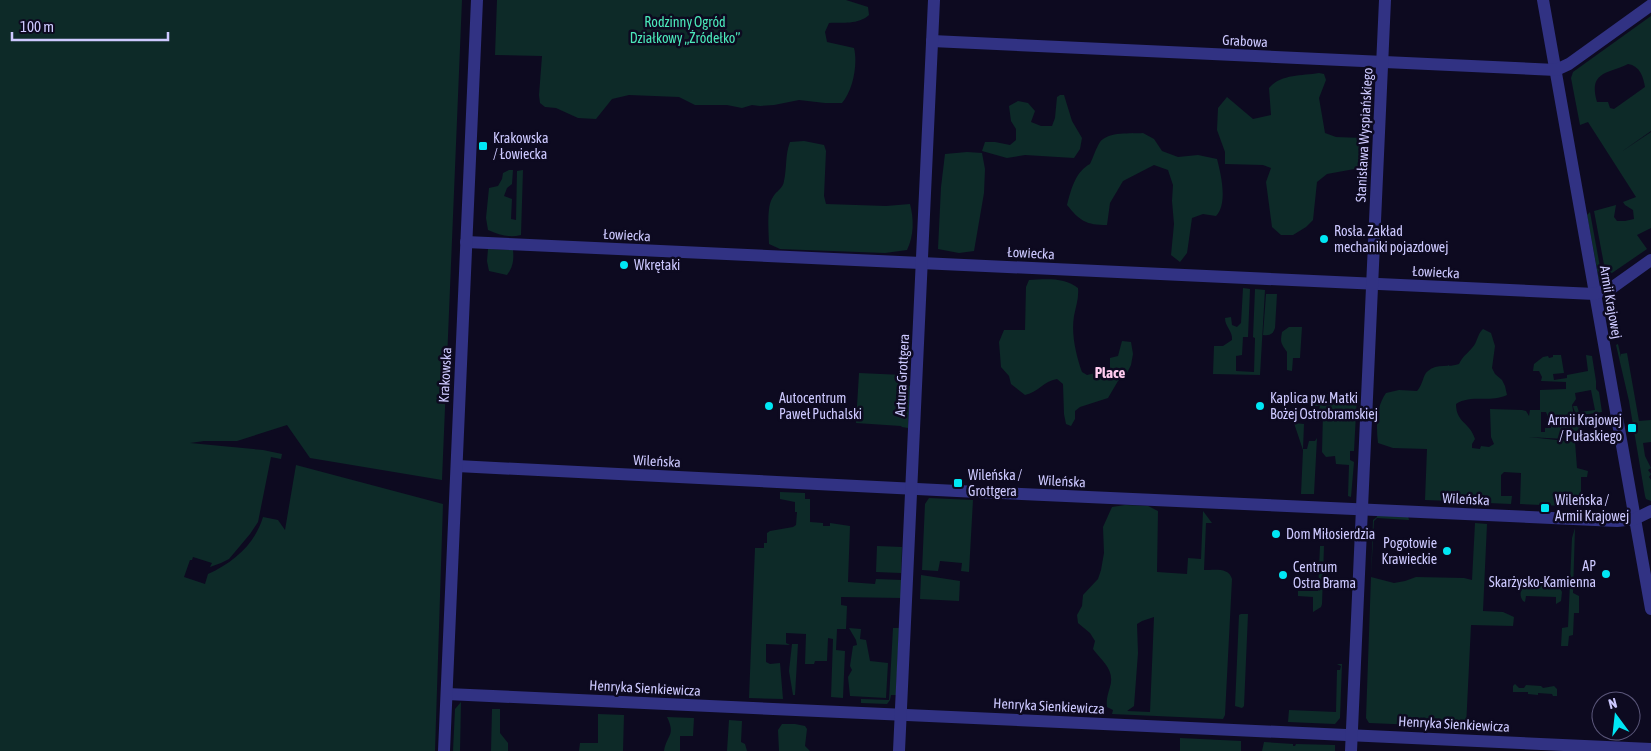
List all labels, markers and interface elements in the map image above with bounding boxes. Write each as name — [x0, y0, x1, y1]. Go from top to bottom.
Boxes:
scale bar — [12, 10, 169, 42]
park label: Rodzinny Ogród Działkowy „Źródełko” — [630, 14, 740, 46]
text: 100 m — [20, 18, 54, 35]
street label: Grabowa — [1222, 32, 1268, 50]
street label: Stanisława Wyspiańskiego — [1352, 67, 1376, 203]
place label: Krakowska / Łowiecka — [493, 130, 549, 162]
marker: Krakowska / Łowiecka — [477, 140, 489, 152]
place label: Rosła. Zakład mechaniki pojazdowej — [1334, 223, 1448, 255]
street label: Łowiecka — [603, 226, 651, 244]
marker: Rosła. Zakład mechaniki pojazdowej — [1318, 233, 1330, 245]
street label: Łowiecka — [1007, 244, 1055, 262]
place label: Wkrętaki — [634, 257, 680, 273]
marker: Wkrętaki — [618, 259, 630, 271]
street label: Łowiecka — [1412, 263, 1460, 281]
street label: Armii Krajowej — [1597, 264, 1625, 340]
street label: Artura Grottgera — [892, 333, 912, 417]
street label: Krakowska — [436, 347, 454, 403]
district label: Place — [1095, 364, 1126, 381]
place label: Autocentrum Paweł Puchalski — [779, 390, 862, 422]
place label: Kaplica pw. Matki Bożej Ostrobramskiej — [1270, 390, 1378, 422]
marker: Autocentrum Paweł Puchalski — [763, 400, 775, 412]
marker: Kaplica pw. Matki Bożej Ostrobramskiej — [1254, 400, 1266, 412]
place label: Armii Krajowej / Pułaskiego — [1548, 412, 1622, 444]
marker: Armii Krajowej / Pułaskiego — [1626, 422, 1638, 434]
street label: Wileńska — [633, 452, 681, 470]
place label: Wileńska / Grottgera — [968, 467, 1023, 499]
street label: Wileńska — [1038, 472, 1086, 490]
marker: Wileńska / Grottgera — [952, 477, 964, 489]
street label: Wileńska — [1442, 490, 1490, 508]
place label: Wileńska / Armii Krajowej — [1555, 492, 1629, 524]
marker: Wileńska / Armii Krajowej — [1539, 502, 1551, 514]
place label: Dom Miłosierdzia — [1286, 526, 1375, 542]
marker: Dom Miłosierdzia — [1270, 528, 1282, 540]
place label: Pogotowie Krawieckie — [1381, 535, 1437, 567]
marker: Pogotowie Krawieckie — [1441, 545, 1453, 557]
place label: AP Skarżysko-Kamienna — [1489, 558, 1596, 590]
place label: Centrum Ostra Brama — [1293, 559, 1356, 591]
marker: AP Skarżysko-Kamienna — [1600, 568, 1612, 580]
marker: Centrum Ostra Brama — [1277, 569, 1289, 581]
street label: Henryka Sienkiewicza — [589, 677, 701, 699]
north arrow — [1591, 691, 1641, 741]
street label: Henryka Sienkiewicza — [993, 695, 1105, 717]
text: N — [1607, 695, 1619, 712]
street label: Henryka Sienkiewicza — [1398, 713, 1510, 735]

